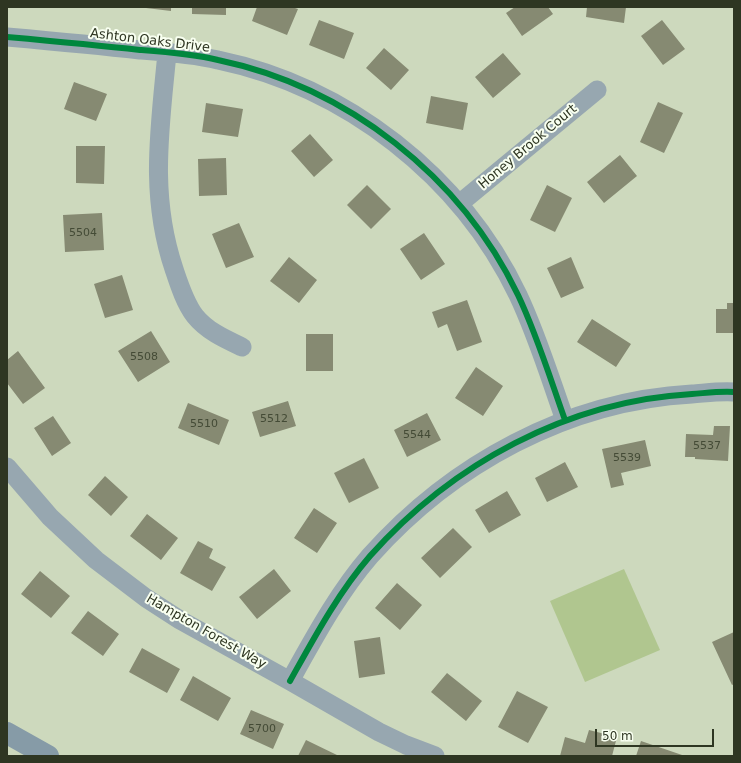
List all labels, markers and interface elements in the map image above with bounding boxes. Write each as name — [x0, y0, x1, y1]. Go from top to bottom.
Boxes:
street label: Ashton Oaks Drive — [89, 26, 211, 56]
street label: Honey Brook Court — [476, 101, 580, 193]
house number: 5504 — [69, 226, 97, 240]
house number: 5508 — [130, 350, 158, 364]
house number: 5512 — [260, 412, 288, 426]
house number: 5510 — [190, 417, 218, 431]
house number: 5544 — [403, 428, 431, 442]
house number: 5537 — [693, 439, 721, 453]
house number: 5539 — [613, 451, 641, 465]
street label: Hampton Forest Way — [143, 591, 269, 673]
scale bar — [597, 721, 716, 747]
house number: 5700 — [248, 722, 276, 736]
text: 50 m — [602, 729, 633, 743]

